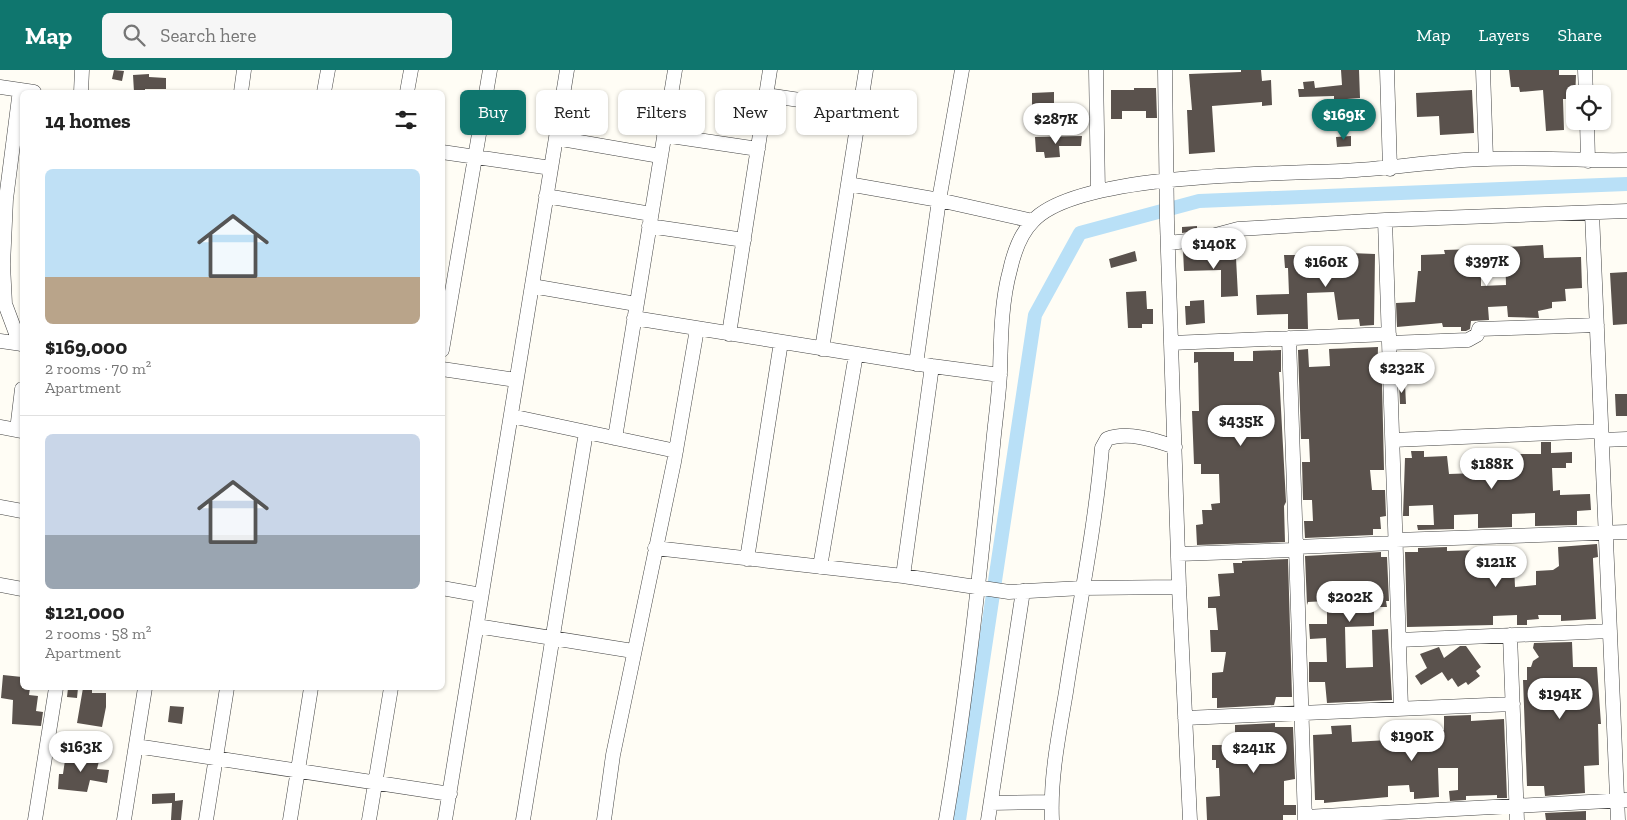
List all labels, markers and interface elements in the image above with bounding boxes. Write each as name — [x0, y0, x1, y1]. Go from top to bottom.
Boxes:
search box — [102, 13, 452, 58]
text: Map — [25, 21, 72, 50]
icon: search — [120, 21, 148, 49]
text: Search here — [160, 24, 257, 47]
text: Map — [1416, 24, 1451, 46]
text: Layers — [1479, 24, 1530, 46]
text: Share — [1558, 24, 1602, 46]
map controls — [1566, 85, 1611, 130]
button: locate — [1566, 85, 1611, 130]
chip: Buy — [460, 90, 526, 135]
chip: Rent — [536, 90, 608, 135]
chip: Filters — [618, 90, 705, 135]
chip: New — [715, 90, 786, 135]
chip: Apartment — [796, 90, 917, 135]
pin: $169K — [1309, 98, 1379, 141]
pin: $287K — [1021, 102, 1091, 145]
text: $169K — [1323, 105, 1365, 124]
icon: filters — [392, 106, 420, 134]
text: 14 homes — [45, 108, 131, 133]
text: $287K — [1034, 109, 1078, 128]
icon: home — [188, 201, 278, 291]
pin: $140K — [1179, 228, 1249, 270]
text: $140K — [1192, 234, 1236, 253]
pin: $397K — [1452, 244, 1522, 287]
pin: $160K — [1291, 246, 1361, 288]
text: $397K — [1465, 251, 1509, 270]
text: $160K — [1305, 252, 1347, 271]
text: $169,000 — [45, 334, 127, 359]
pin: $232K — [1367, 352, 1437, 394]
text: $232K — [1380, 358, 1424, 377]
text: 2 rooms · 70 m² — [45, 359, 151, 378]
text: Apartment — [45, 378, 121, 397]
pin: $435K — [1206, 404, 1276, 447]
text: $435K — [1219, 411, 1263, 430]
pin: $188K — [1457, 448, 1527, 490]
text: $188K — [1471, 454, 1513, 473]
icon: home — [188, 467, 278, 557]
pin: $121K — [1461, 546, 1531, 588]
text: $121K — [1476, 552, 1516, 571]
pin: $202K — [1315, 580, 1385, 623]
text: $202K — [1327, 587, 1373, 606]
text: $121,000 — [45, 599, 125, 624]
text: 2 rooms · 58 m² — [45, 624, 151, 643]
text: Apartment — [45, 643, 121, 662]
pin: $194K — [1525, 678, 1595, 720]
text: $194K — [1539, 684, 1581, 703]
pin: $190K — [1377, 720, 1447, 762]
text: $190K — [1391, 726, 1433, 745]
pin: $163K — [46, 730, 116, 773]
pin: $241K — [1219, 732, 1289, 774]
text: $163K — [60, 737, 102, 756]
text: $241K — [1233, 738, 1275, 757]

